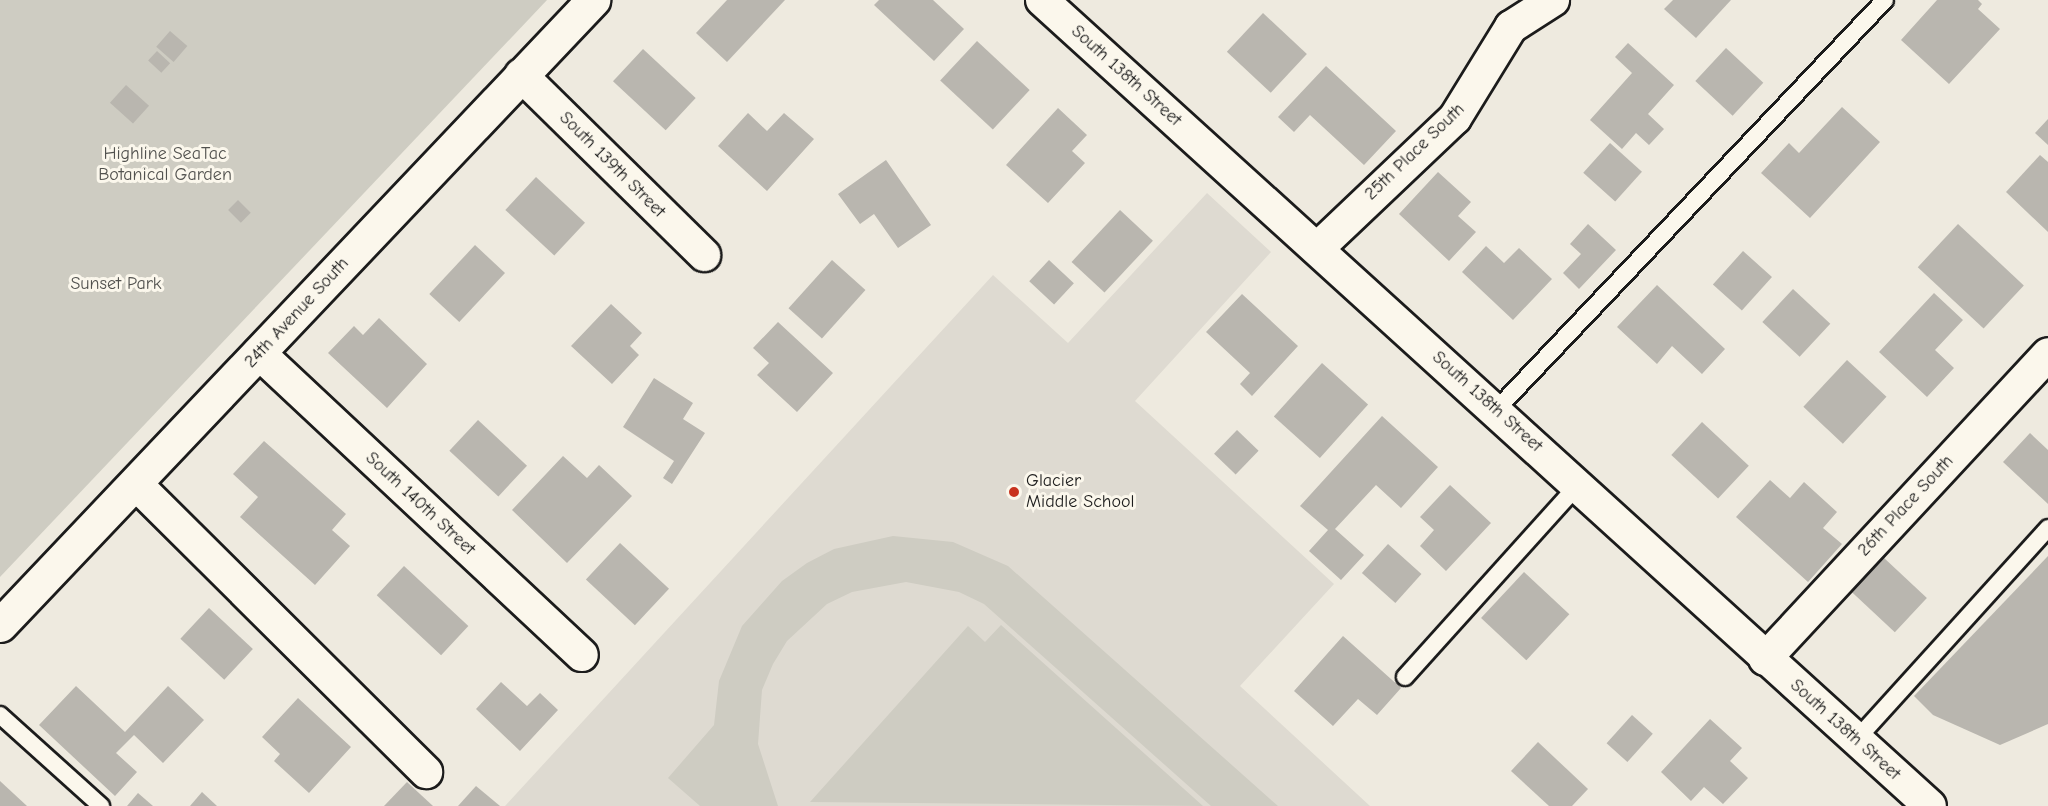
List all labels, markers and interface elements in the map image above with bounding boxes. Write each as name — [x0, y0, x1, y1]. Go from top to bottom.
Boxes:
street label: South 138th Street — [1066, 21, 1186, 131]
street label: 25th Place South — [1361, 99, 1469, 205]
street label: South 139th Street — [554, 107, 670, 223]
park label: Highline SeaTac Botanical Garden — [98, 144, 232, 186]
street label: 24th Avenue South — [240, 253, 354, 373]
park label: Sunset Park — [70, 273, 162, 295]
street label: South 138th Street — [1427, 347, 1547, 457]
street label: South 140th Street — [361, 448, 479, 560]
street label: 26th Place South — [1854, 451, 1958, 561]
place label: Glacier Middle School — [1026, 471, 1134, 514]
marker: Glacier Middle School — [1007, 485, 1021, 499]
street label: South 138th Street — [1785, 675, 1905, 785]

